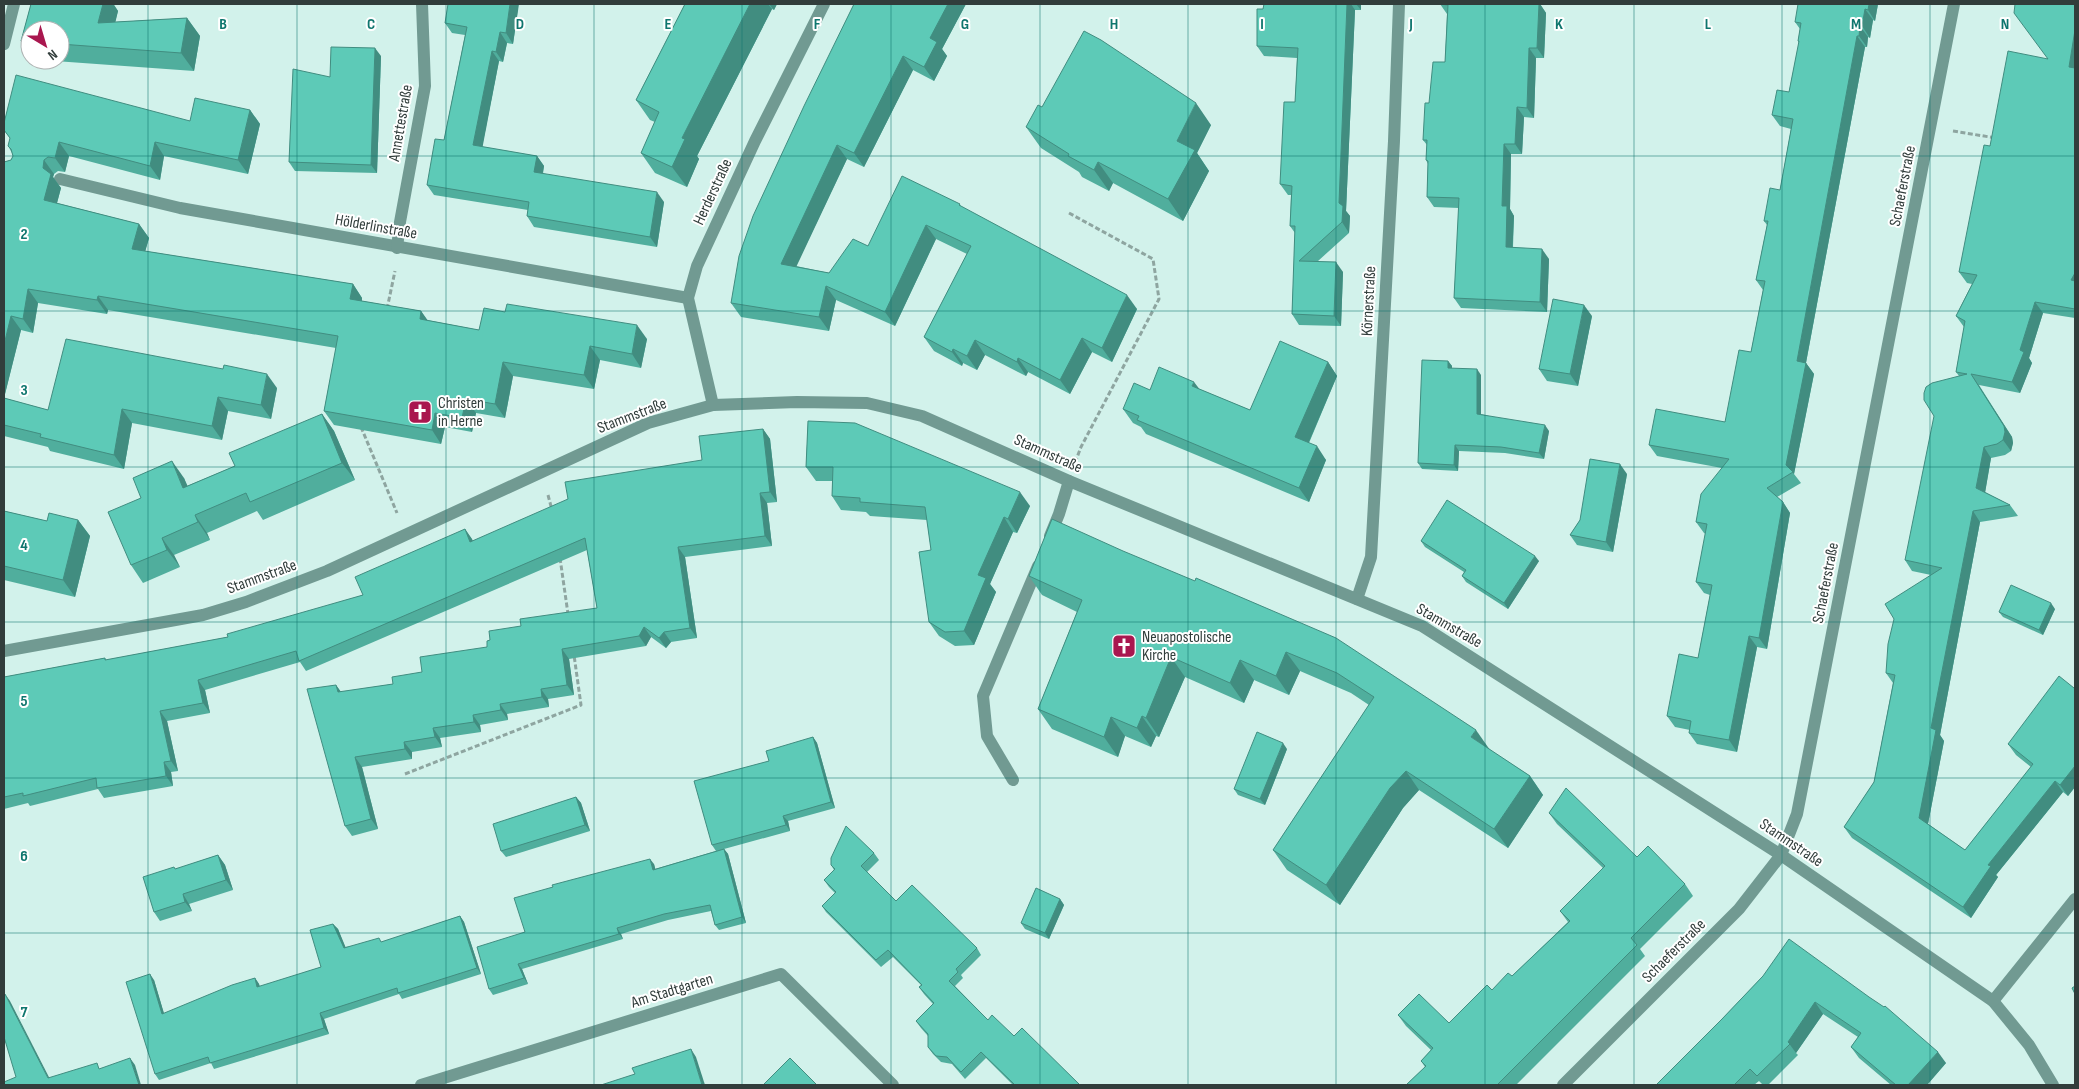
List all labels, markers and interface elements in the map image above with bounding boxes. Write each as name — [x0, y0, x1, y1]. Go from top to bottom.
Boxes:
text: B — [219, 15, 227, 34]
text: C — [367, 15, 375, 34]
text: D — [516, 15, 524, 34]
text: E — [665, 15, 672, 34]
text: F — [814, 15, 821, 34]
text: G — [961, 15, 969, 34]
text: H — [1110, 15, 1118, 34]
text: I — [1260, 15, 1264, 34]
text: J — [1408, 15, 1413, 34]
text: K — [1555, 15, 1563, 34]
text: L — [1705, 15, 1712, 34]
text: M — [1851, 15, 1861, 34]
text: N — [2001, 15, 2009, 34]
north arrow — [20, 20, 70, 70]
text: N — [45, 46, 61, 64]
street label: Annettestraße — [385, 83, 417, 164]
street label: Schaeferstraße — [1886, 144, 1920, 228]
street label: Herderstraße — [689, 156, 737, 228]
street label: Hölderlinstraße — [334, 210, 418, 244]
text: 2 — [20, 225, 28, 244]
street label: Körnerstraße — [1358, 265, 1380, 337]
text: 3 — [20, 381, 28, 400]
place label: Christen in Herne — [438, 394, 484, 431]
street label: Stammstraße — [595, 394, 669, 438]
church icon: Christen in Herne — [407, 399, 433, 425]
street label: Stammstraße — [1011, 431, 1085, 477]
text: 4 — [20, 536, 28, 555]
street label: Schaeferstraße — [1809, 541, 1843, 625]
street label: Stammstraße — [225, 556, 299, 598]
street label: Stammstraße — [1413, 600, 1485, 652]
place label: Neuapostolische Kirche — [1142, 628, 1232, 665]
church icon: Neuapostolische Kirche — [1111, 633, 1137, 659]
text: 5 — [20, 692, 28, 711]
street label: Stammstraße — [1756, 815, 1826, 871]
text: 6 — [20, 847, 28, 866]
street label: Schaeferstraße — [1638, 915, 1710, 987]
street label: Am Stadtgarten — [628, 970, 715, 1013]
text: 7 — [21, 1003, 28, 1022]

